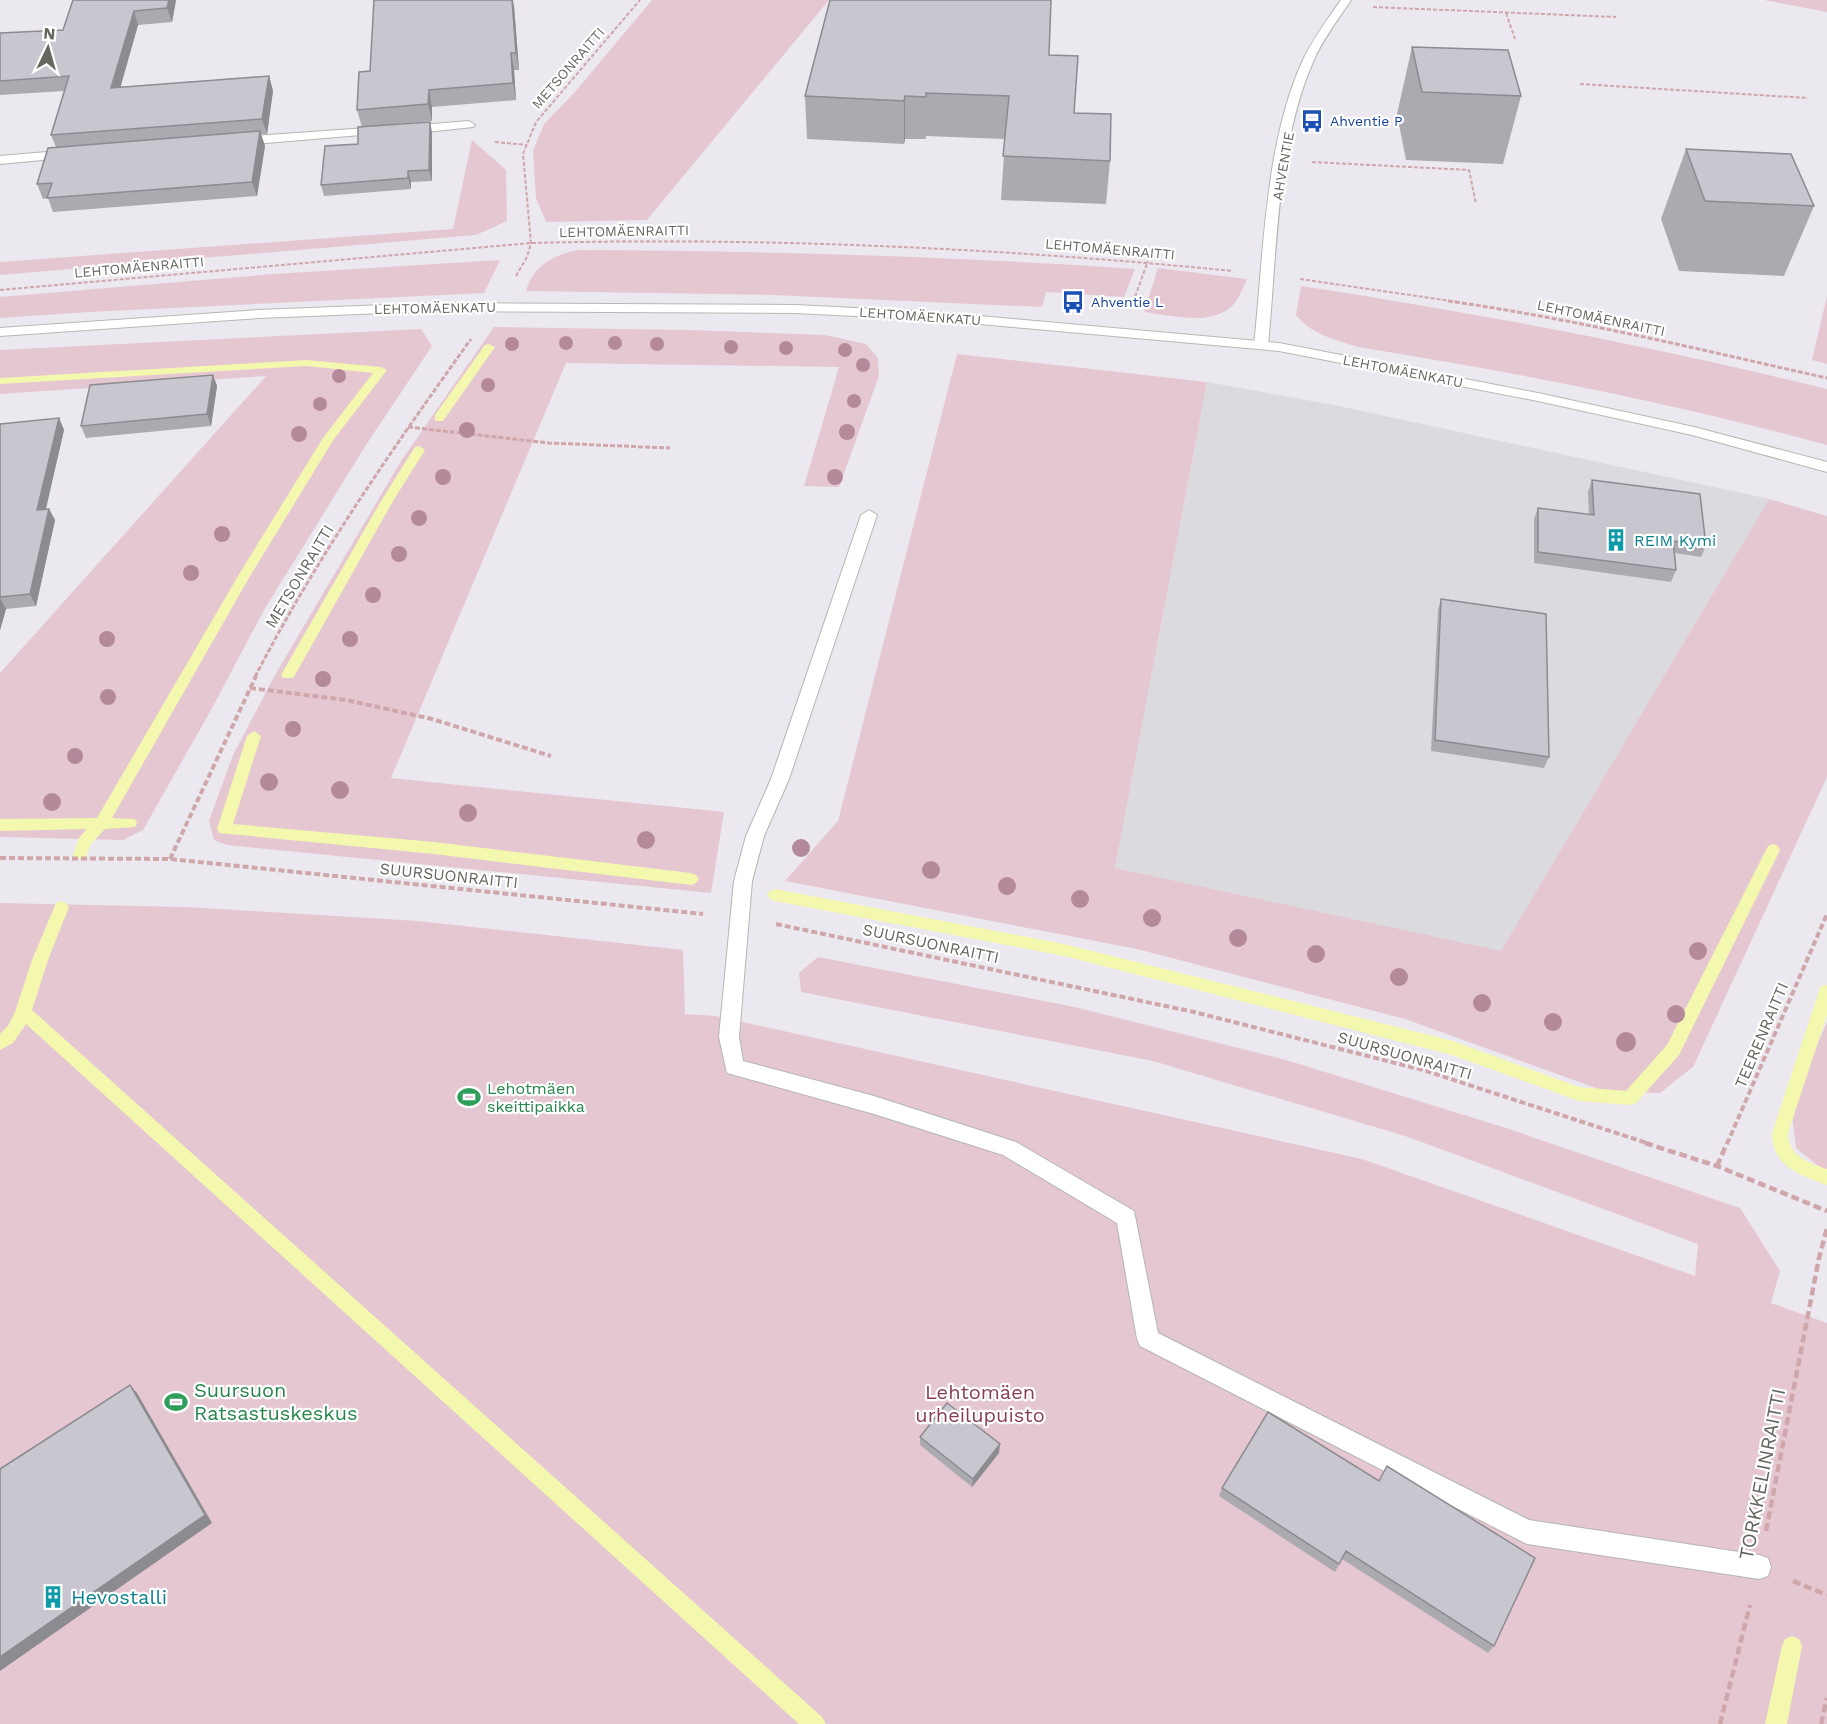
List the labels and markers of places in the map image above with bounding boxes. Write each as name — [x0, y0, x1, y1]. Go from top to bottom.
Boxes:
bus stop icon: Ahventie P — [1299, 108, 1325, 134]
place label: Ahventie P — [1330, 113, 1403, 129]
bus stop icon: Ahventie L — [1060, 289, 1086, 315]
place label: Ahventie L — [1091, 294, 1163, 310]
building icon: REIM Kymi — [1603, 527, 1629, 553]
place label: REIM Kymi — [1634, 531, 1716, 550]
place label: Lehotmäen skeittipaikka — [487, 1079, 585, 1116]
sports icon: Lehotmäen skeittipaikka — [456, 1084, 482, 1110]
place label: Suursuon Ratsastuskeskus — [194, 1378, 358, 1425]
sports icon: Suursuon Ratsastuskeskus — [163, 1389, 189, 1415]
building icon: Hevostalli — [40, 1584, 66, 1610]
place label: Hevostalli — [71, 1585, 167, 1609]

